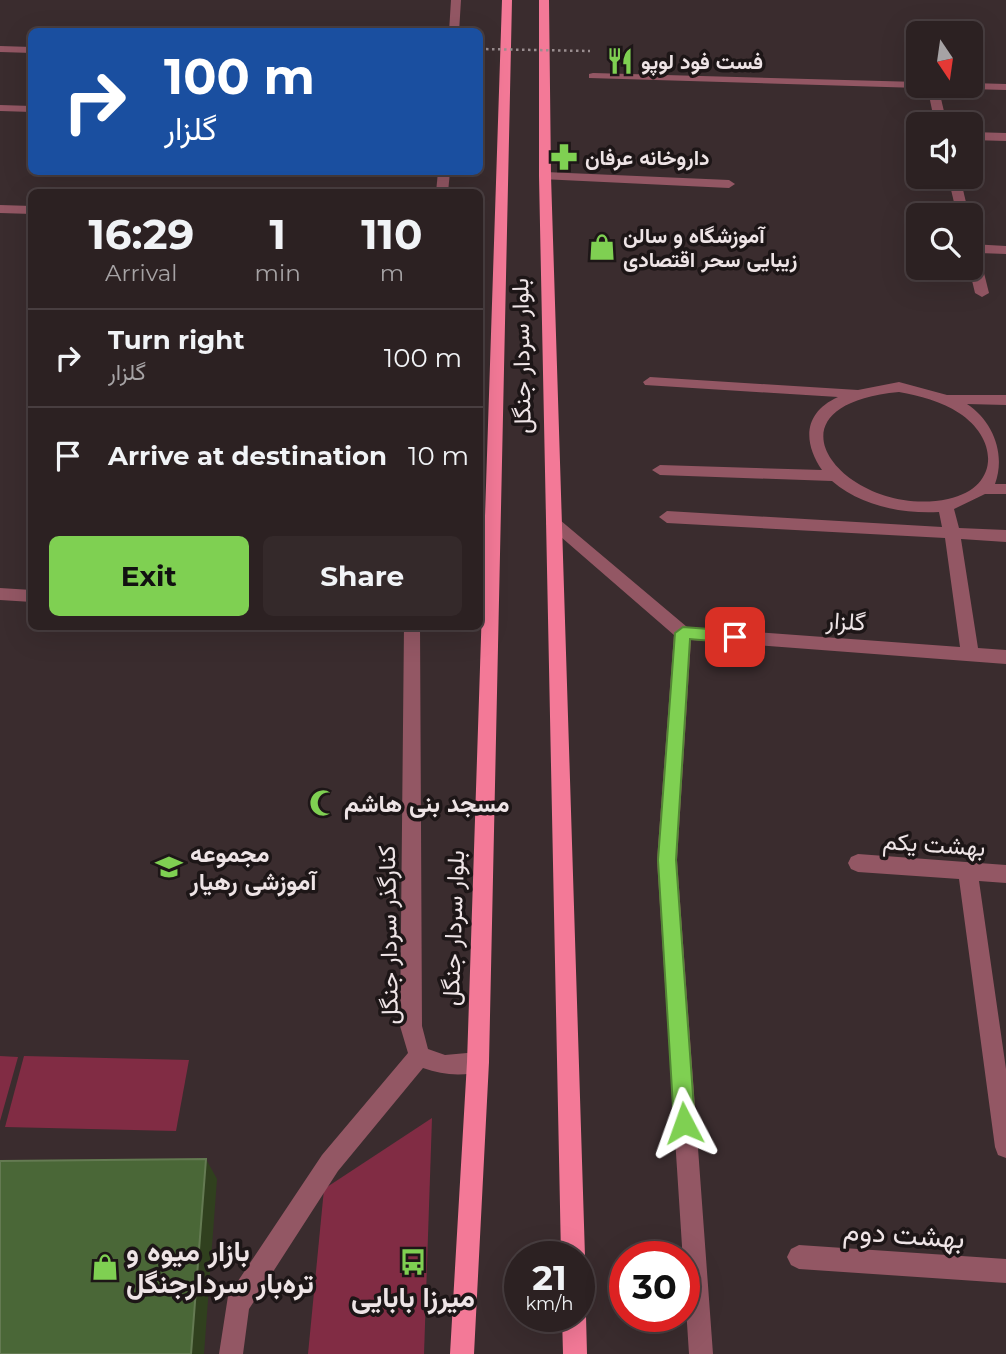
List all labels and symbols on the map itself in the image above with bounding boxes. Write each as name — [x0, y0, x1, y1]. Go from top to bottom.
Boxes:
north arrow — [906, 21, 984, 98]
restaurant icon: فست فود لوپو — [605, 46, 635, 76]
place label: فست فود لوپو — [641, 49, 763, 76]
pharmacy icon: داروخانه عرفان — [549, 142, 579, 172]
place label: داروخانه عرفان — [585, 145, 710, 171]
place label: آموزشگاه و سالن زیبایی سحر اقتصادی — [623, 223, 797, 273]
shop icon: آموزشگاه و سالن زیبایی سحر اقتصادی — [587, 232, 617, 262]
street label: بلوار سردار جنگل — [505, 278, 538, 434]
street label: گلزار — [824, 605, 867, 638]
pin — [705, 607, 765, 667]
mosque icon: مسجد بنی هاشم — [308, 788, 338, 818]
place label: مسجد بنی هاشم — [344, 789, 510, 820]
street label: بهشت یکم — [882, 826, 986, 864]
place label: مجموعه آموزشی رهیار — [189, 839, 318, 897]
street label: کنارگذر سردار جنگل — [372, 845, 405, 1025]
street label: بلوار سردار جنگل — [436, 850, 471, 1006]
school or university icon: مجموعه آموزشی رهیار — [154, 852, 184, 882]
position arrow — [647, 1086, 721, 1160]
street label: بهشت دوم — [842, 1213, 966, 1257]
place label: بازار میوه و تره‌بار سردارجنگل — [126, 1234, 314, 1301]
speed limit sign: 30 — [609, 1241, 700, 1332]
bus stop icon: میرزا بابایی — [398, 1247, 428, 1277]
shop icon: بازار میوه و تره‌بار سردارجنگل — [90, 1252, 120, 1282]
place label: میرزا بابایی — [351, 1280, 475, 1315]

